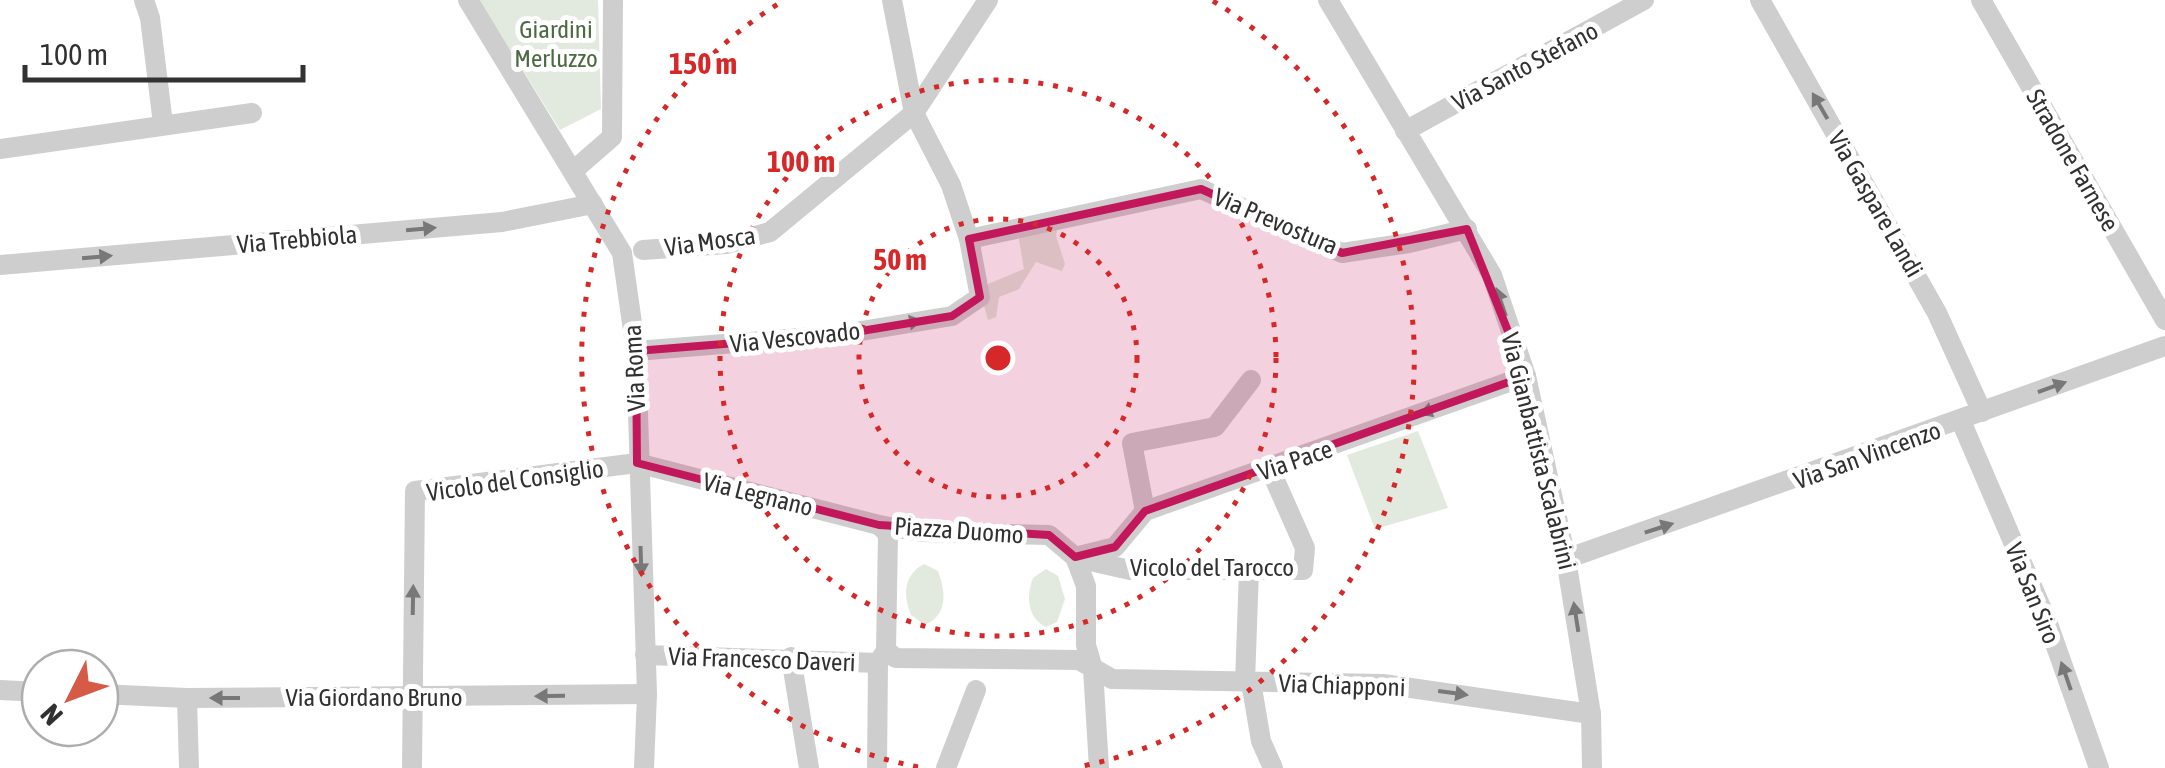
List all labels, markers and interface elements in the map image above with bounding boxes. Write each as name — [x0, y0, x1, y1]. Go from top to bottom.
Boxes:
park label: Giardini Merluzzo — [514, 15, 598, 72]
street label: Via Santo Stefano — [1448, 16, 1602, 116]
scale bar — [25, 20, 302, 82]
text: 100 m — [40, 37, 108, 71]
text: 150 m — [669, 46, 737, 80]
street label: Stradone Farnese — [2021, 84, 2125, 236]
one-way arrow — [1812, 92, 1829, 120]
street label: Via Gaspare Landi — [1823, 126, 1929, 282]
text: 100 m — [767, 144, 835, 178]
street label: Via Prevostura — [1210, 182, 1342, 260]
street label: Via Trebbiola — [236, 220, 358, 258]
one-way arrow — [405, 220, 437, 236]
street label: Via Mosca — [663, 221, 757, 261]
text: 50 m — [873, 242, 927, 276]
one-way arrow — [82, 248, 114, 264]
one-way arrow — [1492, 286, 1507, 316]
one-way arrow — [892, 315, 923, 330]
street label: Via Vescovado — [729, 316, 861, 358]
street label: Via Roma — [618, 324, 650, 412]
street label: Via Gianbattista Scalabrini — [1496, 330, 1582, 572]
centre of rings — [980, 340, 1016, 376]
one-way arrow — [2038, 379, 2068, 394]
one-way arrow — [1419, 402, 1449, 417]
street label: Via San Vincenzo — [1790, 415, 1944, 495]
street label: Via Pace — [1254, 434, 1336, 486]
street label: Vicolo del Consiglio — [425, 454, 605, 506]
street label: Via Legnano — [700, 467, 816, 521]
street label: Piazza Duomo — [893, 512, 1025, 548]
one-way arrow — [1644, 519, 1674, 534]
street label: Via San Siro — [2000, 539, 2066, 647]
one-way arrow — [634, 545, 650, 577]
street label: Vicolo del Tarocco — [1130, 553, 1294, 581]
one-way arrow — [406, 584, 422, 616]
one-way arrow — [1568, 601, 1583, 633]
street label: Via Francesco Daveri — [668, 642, 856, 676]
north arrow — [20, 648, 120, 748]
one-way arrow — [2058, 661, 2073, 691]
street label: Via Chiapponi — [1278, 669, 1406, 701]
street label: Via Giordano Bruno — [285, 683, 463, 711]
one-way arrow — [1437, 686, 1469, 701]
one-way arrow — [533, 688, 565, 704]
one-way arrow — [208, 690, 240, 706]
text: N — [34, 698, 69, 732]

